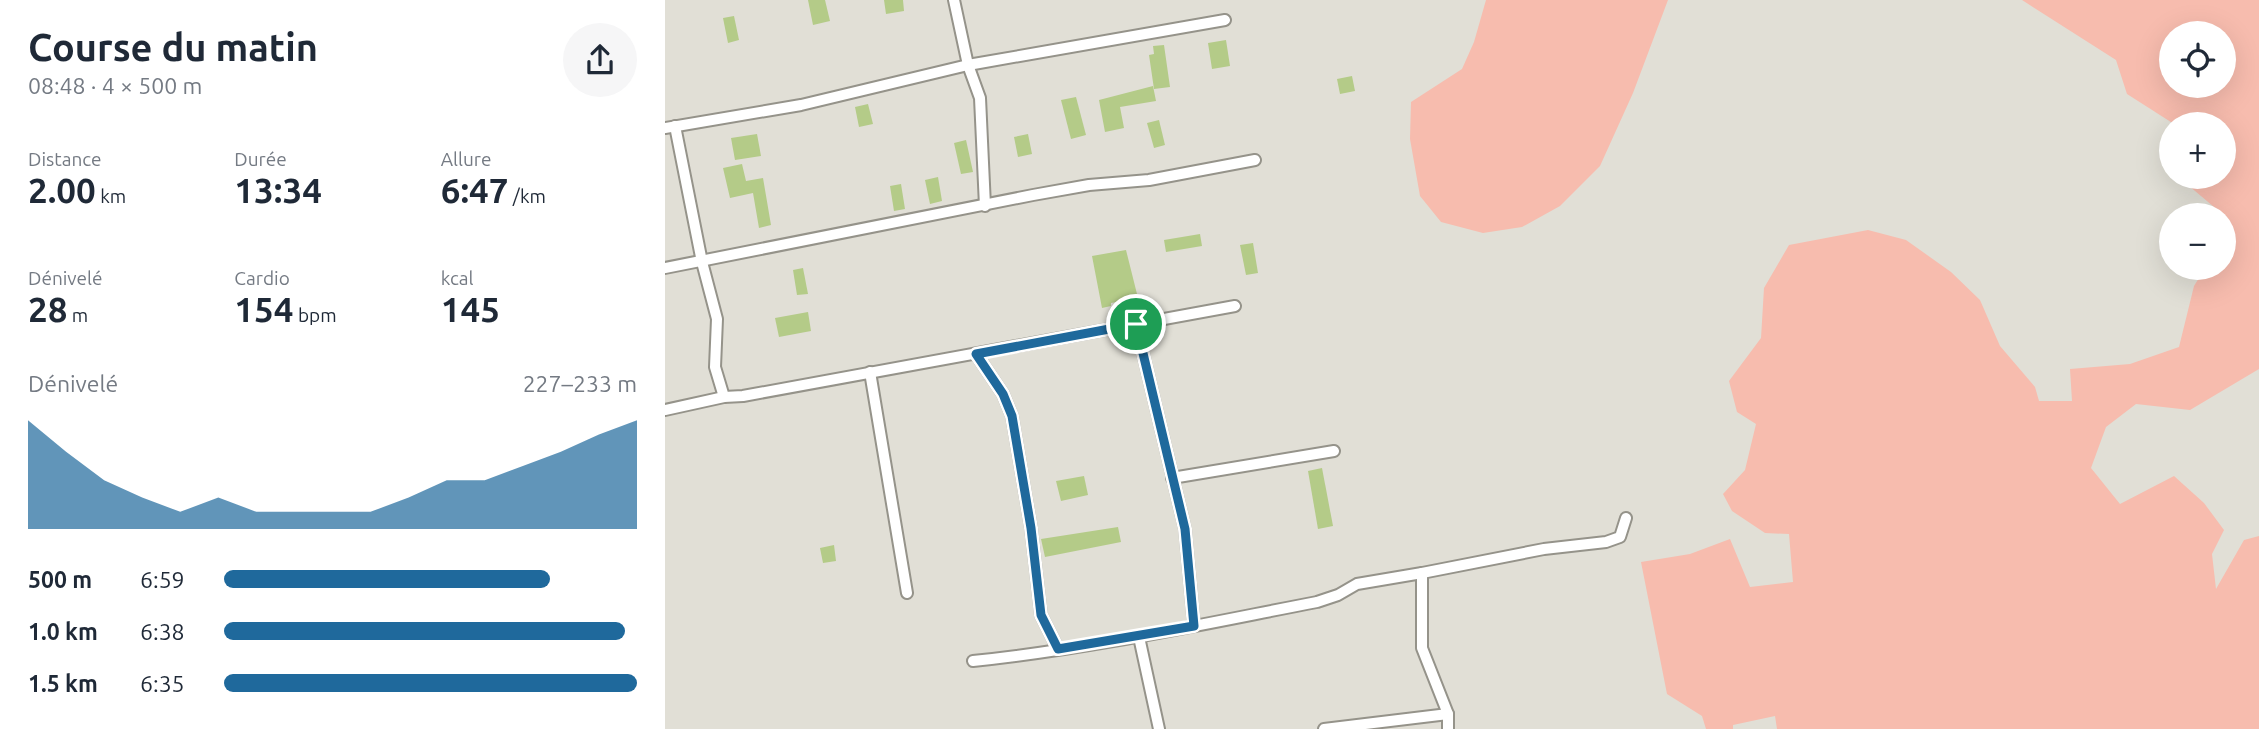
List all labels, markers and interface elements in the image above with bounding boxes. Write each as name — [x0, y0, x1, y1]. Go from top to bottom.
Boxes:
map controls — [2159, 21, 2236, 280]
button: locate — [2159, 21, 2236, 98]
button: share — [563, 23, 637, 97]
text: Course du matin — [28, 26, 318, 68]
text: 08:48 · 4 × 500 m — [28, 73, 202, 98]
button: + — [2159, 112, 2236, 189]
text: Distance — [28, 148, 102, 170]
text: Durée — [234, 148, 287, 170]
text: Allure — [441, 148, 491, 170]
text: 2.00 — [28, 170, 96, 210]
text: 13:34 — [234, 170, 322, 210]
text: 6:47 — [441, 170, 509, 210]
text: km — [96, 185, 126, 207]
text: /km — [509, 185, 546, 207]
button: − — [2159, 203, 2236, 280]
text: Dénivelé — [28, 267, 103, 289]
text: Cardio — [234, 267, 290, 289]
text: kcal — [441, 267, 473, 289]
text: 28 — [28, 289, 67, 329]
text: 154 — [234, 289, 294, 329]
text: 145 — [441, 289, 500, 329]
pin — [1106, 294, 1166, 354]
text: m — [67, 304, 88, 326]
text: bpm — [294, 304, 337, 326]
icon: arrive — [1117, 305, 1155, 343]
text: Dénivelé — [28, 371, 118, 396]
text: 227–233 m — [523, 371, 637, 396]
text: 500 m — [28, 567, 92, 592]
text: 6:59 — [140, 567, 185, 592]
text: 1.0 km — [28, 619, 98, 644]
text: 6:38 — [140, 619, 185, 644]
text: 1.5 km — [28, 671, 98, 696]
text: 6:35 — [140, 671, 185, 696]

